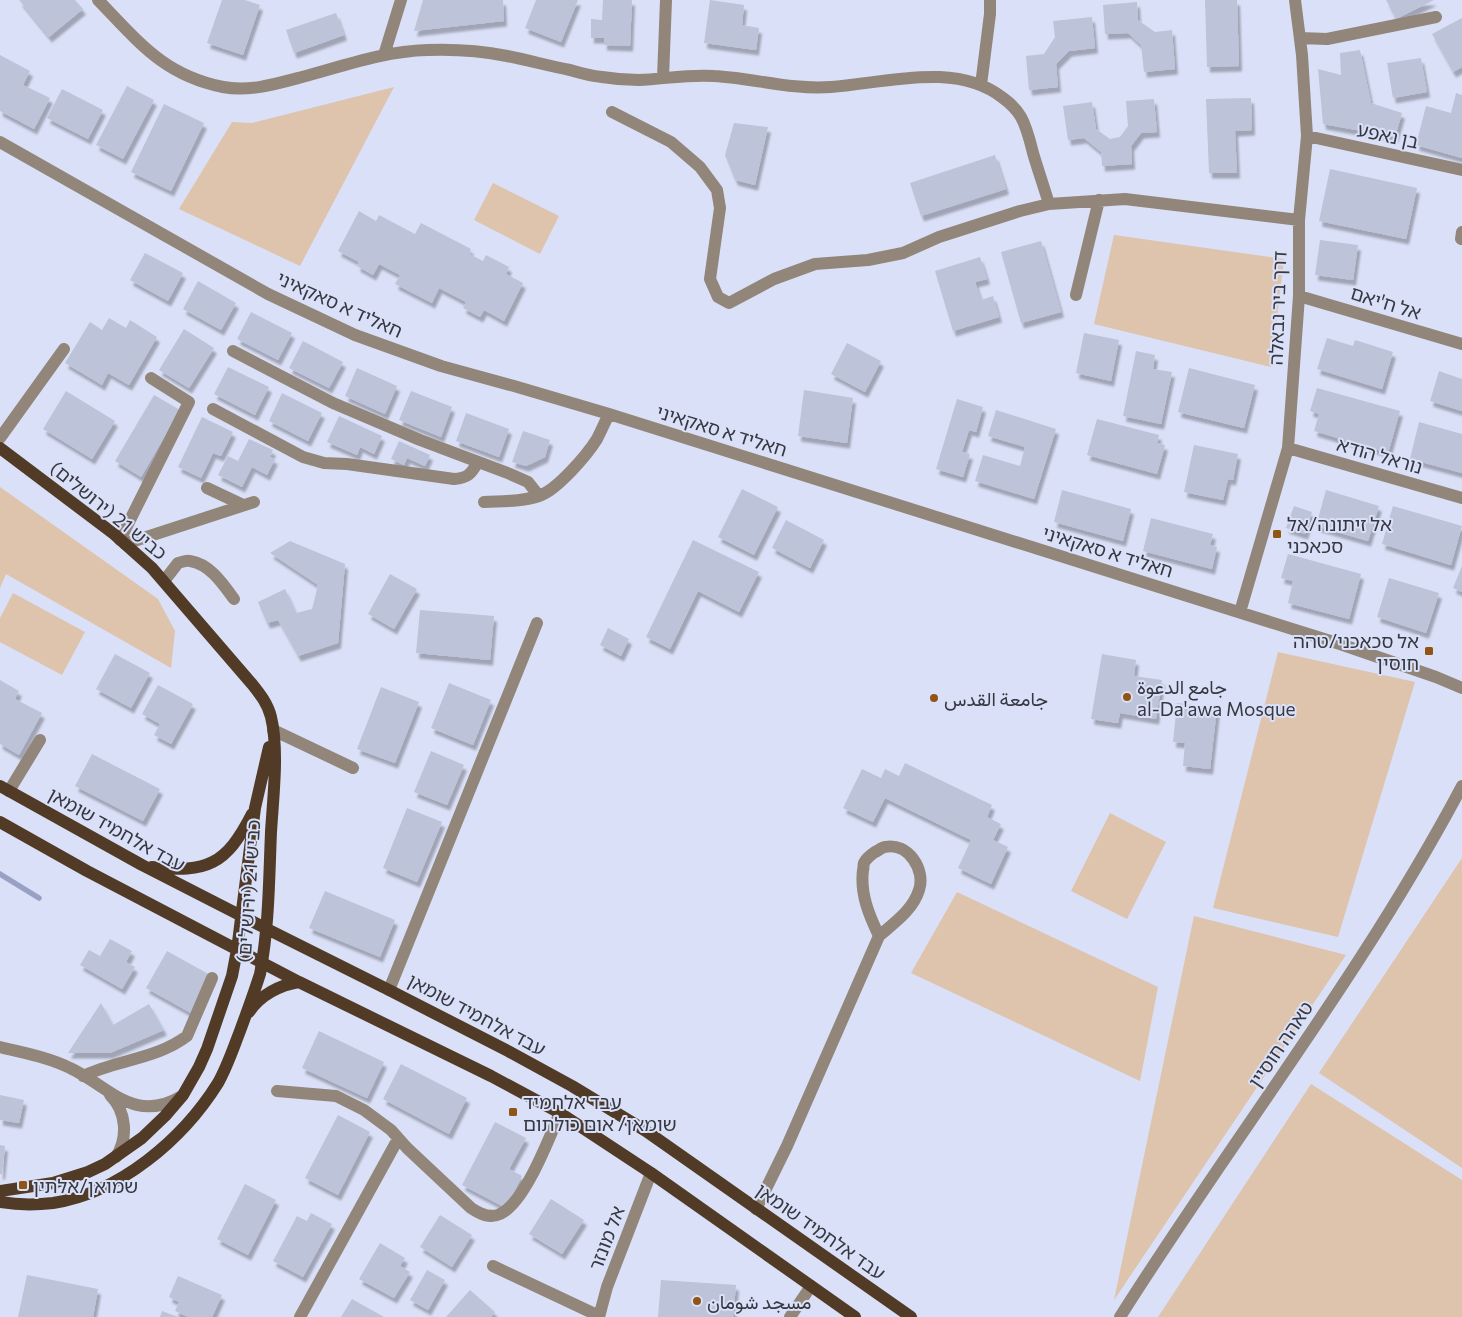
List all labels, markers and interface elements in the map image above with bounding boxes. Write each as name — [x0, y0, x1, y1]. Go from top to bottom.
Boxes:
street label: בן נאפע — [1355, 117, 1421, 153]
street label: דרך ביר נבאלה — [1264, 250, 1290, 366]
street label: חאליד א סאקאיני — [274, 266, 406, 342]
street label: אל ח'יאם — [1348, 280, 1424, 324]
street label: חאליד א סאקאיני — [654, 399, 790, 461]
street label: נוראל הודא — [1335, 432, 1425, 478]
street label: כביש 21 (ירושלים) — [46, 456, 172, 564]
place label: אל זיתונה/אל סכאכני — [1287, 512, 1392, 557]
street label: חאליד א סאקאיני — [1040, 520, 1176, 582]
marker: אל זיתונה/אל סכאכני — [1271, 528, 1283, 540]
place label: אל סכאכני/טהה חוסין — [1293, 629, 1419, 674]
marker: אל סכאכני/טהה חוסין — [1423, 645, 1435, 657]
place label: جامع الدعوة al-Da'awa Mosque — [1137, 675, 1296, 720]
place label: جامعة القدس — [944, 687, 1048, 711]
marker: جامع الدعوة al-Da'awa Mosque — [1121, 691, 1133, 703]
marker: جامعة القدس — [928, 692, 940, 704]
street label: עבד אלחמיד שומאן — [45, 782, 189, 876]
street label: כביש 21 (ירושלים) — [232, 819, 264, 963]
street label: עבד אלחמיד שומאן — [404, 968, 550, 1060]
street label: טאהה חוסיין — [1243, 996, 1317, 1092]
place label: עבד אלחמיד שומאן/ אום כולתום — [523, 1090, 677, 1135]
marker: עבד אלחמיד שומאן/ אום כולתום — [507, 1106, 519, 1118]
place label: שמואן/אלתין — [33, 1174, 138, 1197]
street label: עבד אלחמיד שומאן — [752, 1178, 890, 1284]
marker: שמואן/אלתין — [17, 1179, 29, 1191]
street label: אל מונזר — [583, 1203, 629, 1273]
place label: مسجد شومان — [707, 1290, 811, 1314]
marker: مسجد شومان — [691, 1295, 703, 1307]

